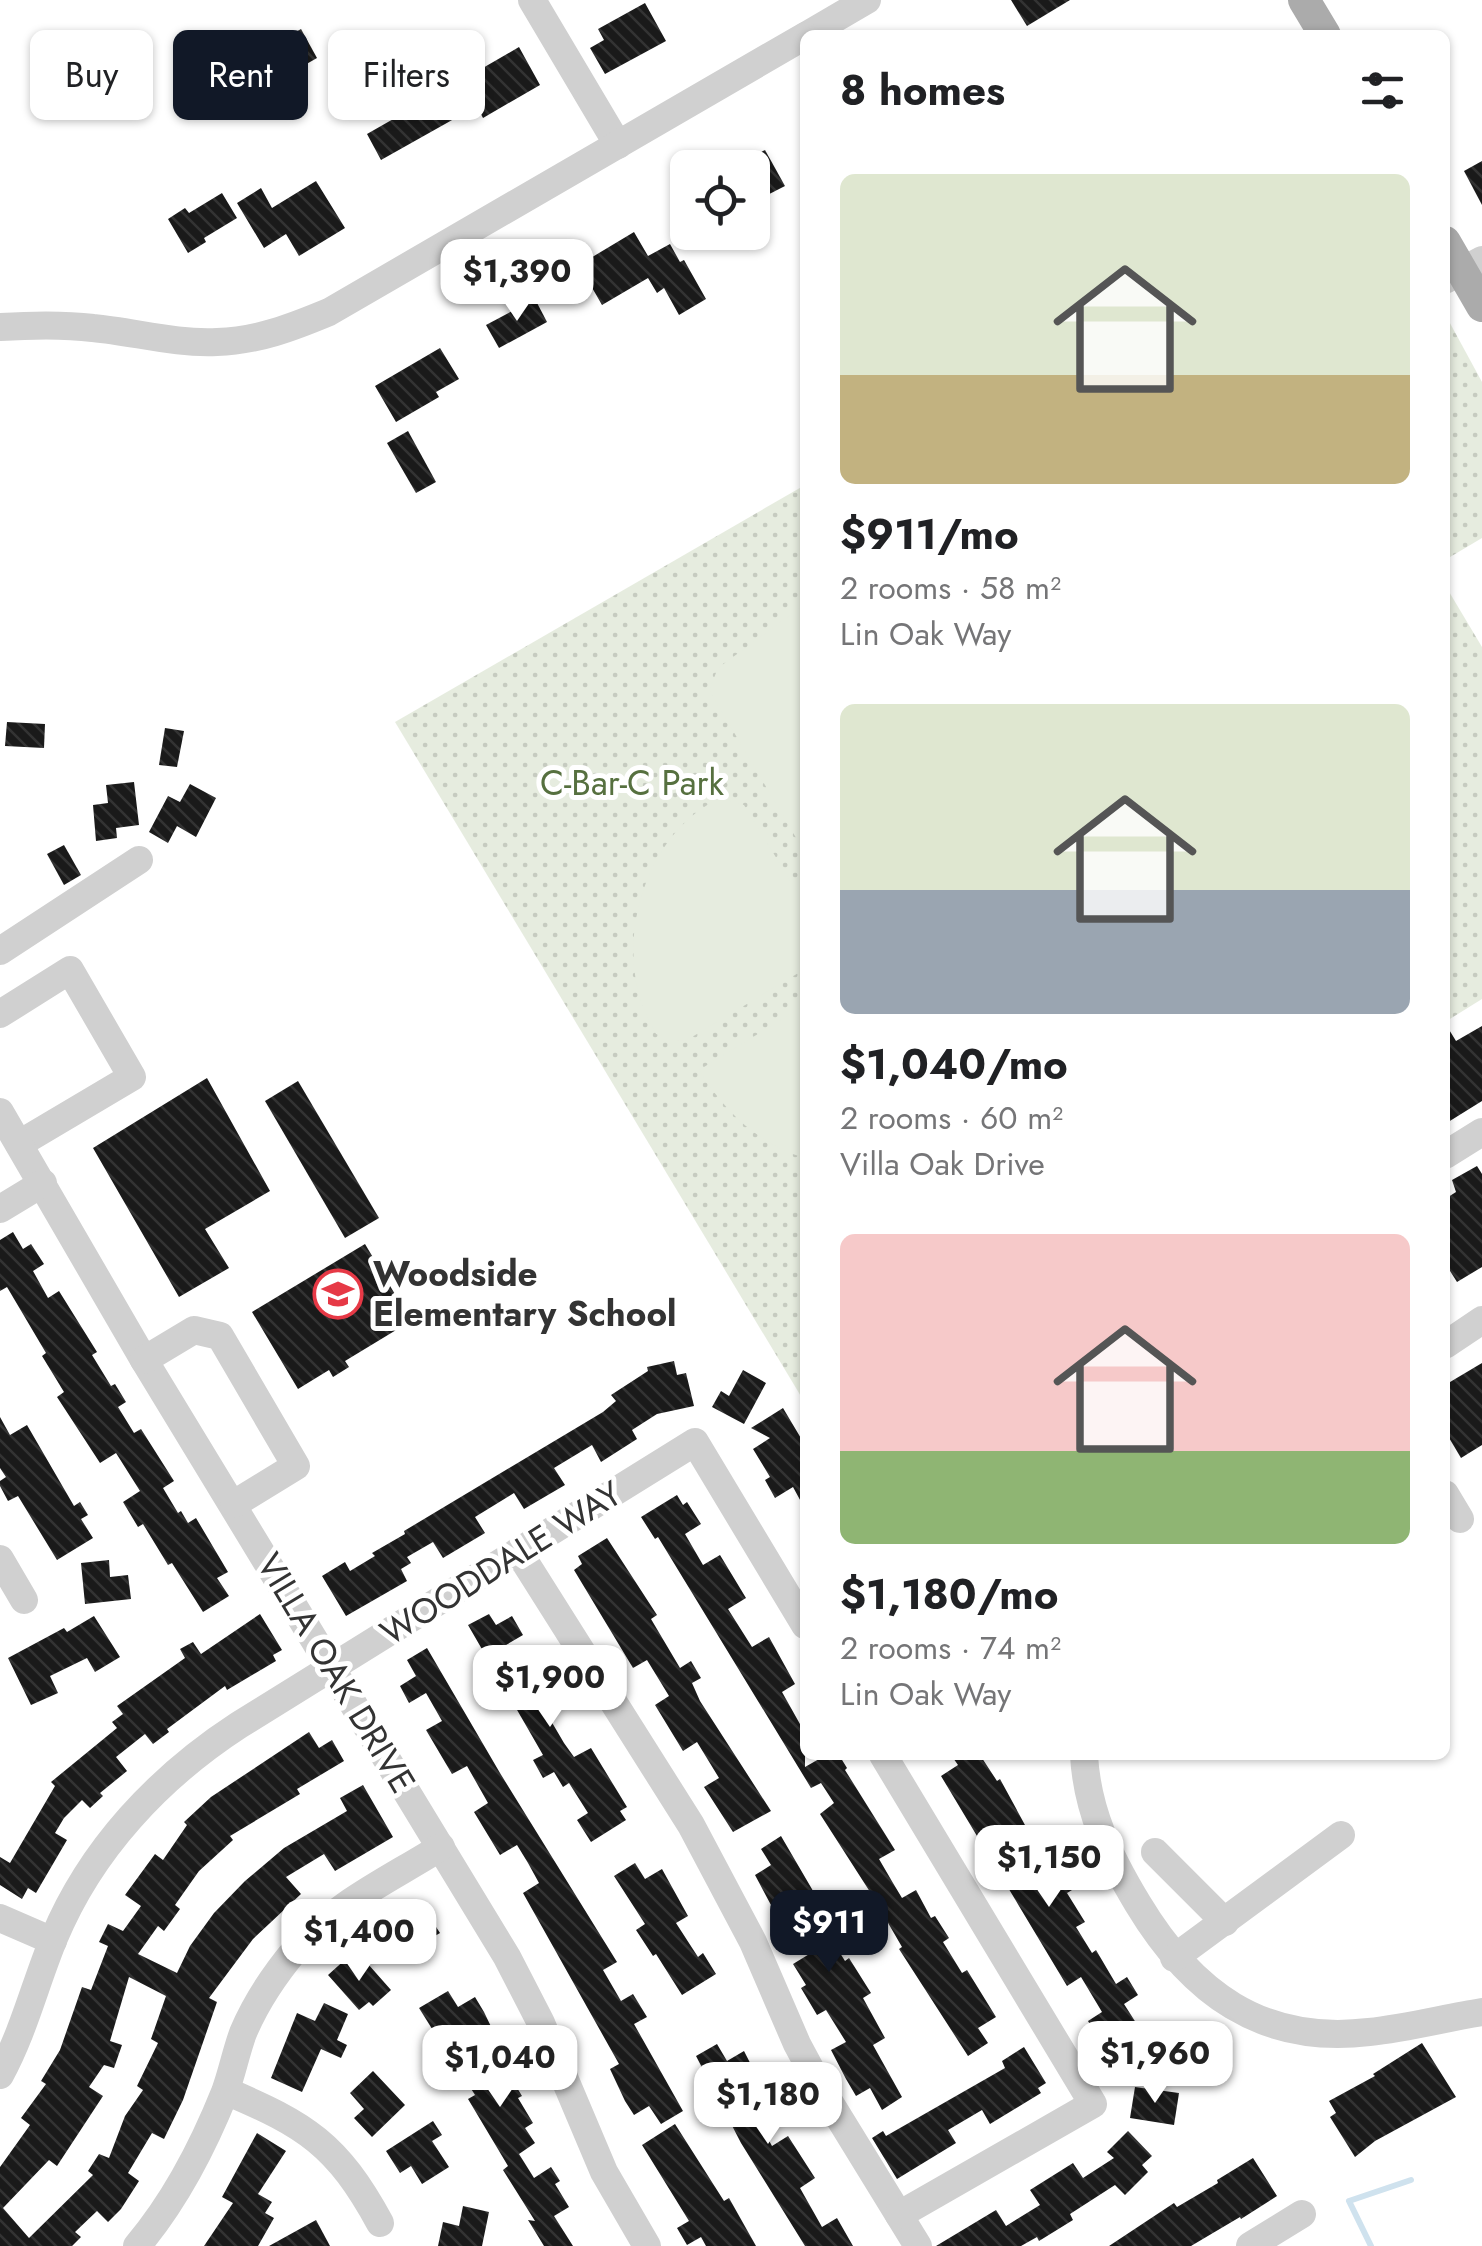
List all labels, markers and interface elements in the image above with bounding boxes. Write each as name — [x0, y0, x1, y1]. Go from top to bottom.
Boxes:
chip: Buy — [30, 30, 153, 120]
chip: Rent — [173, 30, 308, 120]
chip: Filters — [328, 30, 485, 120]
text: 8 homes — [840, 60, 1005, 121]
icon: filters — [1355, 63, 1410, 118]
map controls — [670, 150, 770, 250]
button: locate — [670, 150, 770, 250]
pin: $1,390 — [436, 239, 598, 324]
icon: home — [1035, 239, 1215, 419]
text: $1,390 — [462, 248, 572, 294]
text: $911/mo — [840, 504, 1019, 565]
text: 2 rooms · 58 m² — [840, 565, 1061, 611]
text: Lin Oak Way — [840, 611, 1011, 657]
park label: C-Bar-C Park — [540, 758, 725, 808]
icon: home — [1035, 769, 1215, 949]
text: $1,040/mo — [840, 1034, 1068, 1095]
text: 2 rooms · 60 m² — [840, 1095, 1063, 1141]
text: Villa Oak Drive — [840, 1141, 1045, 1187]
place label: Woodside Elementary School — [373, 1249, 677, 1339]
school or university icon: Woodside Elementary School — [312, 1268, 364, 1320]
icon: home — [1035, 1299, 1215, 1479]
street label: WOODDALE WAY — [371, 1468, 632, 1657]
street label: VILLA OAK DRIVE — [244, 1543, 428, 1803]
text: $1,180/mo — [840, 1564, 1058, 1625]
text: 2 rooms · 74 m² — [840, 1625, 1061, 1671]
pin: $1,900 — [469, 1645, 631, 1730]
text: $1,900 — [495, 1654, 605, 1700]
text: Lin Oak Way — [840, 1671, 1011, 1717]
pin: $1,150 — [968, 1825, 1130, 1910]
text: $1,150 — [997, 1834, 1101, 1880]
pin: $911 — [770, 1890, 888, 1975]
pin: $1,400 — [278, 1899, 440, 1984]
text: $911 — [792, 1899, 866, 1945]
text: $1,400 — [303, 1908, 415, 1954]
pin: $1,960 — [1074, 2021, 1236, 2106]
pin: $1,040 — [419, 2025, 581, 2110]
text: $1,960 — [1100, 2030, 1210, 2076]
text: $1,040 — [444, 2034, 556, 2080]
pin: $1,180 — [687, 2062, 849, 2147]
text: $1,180 — [716, 2071, 820, 2117]

